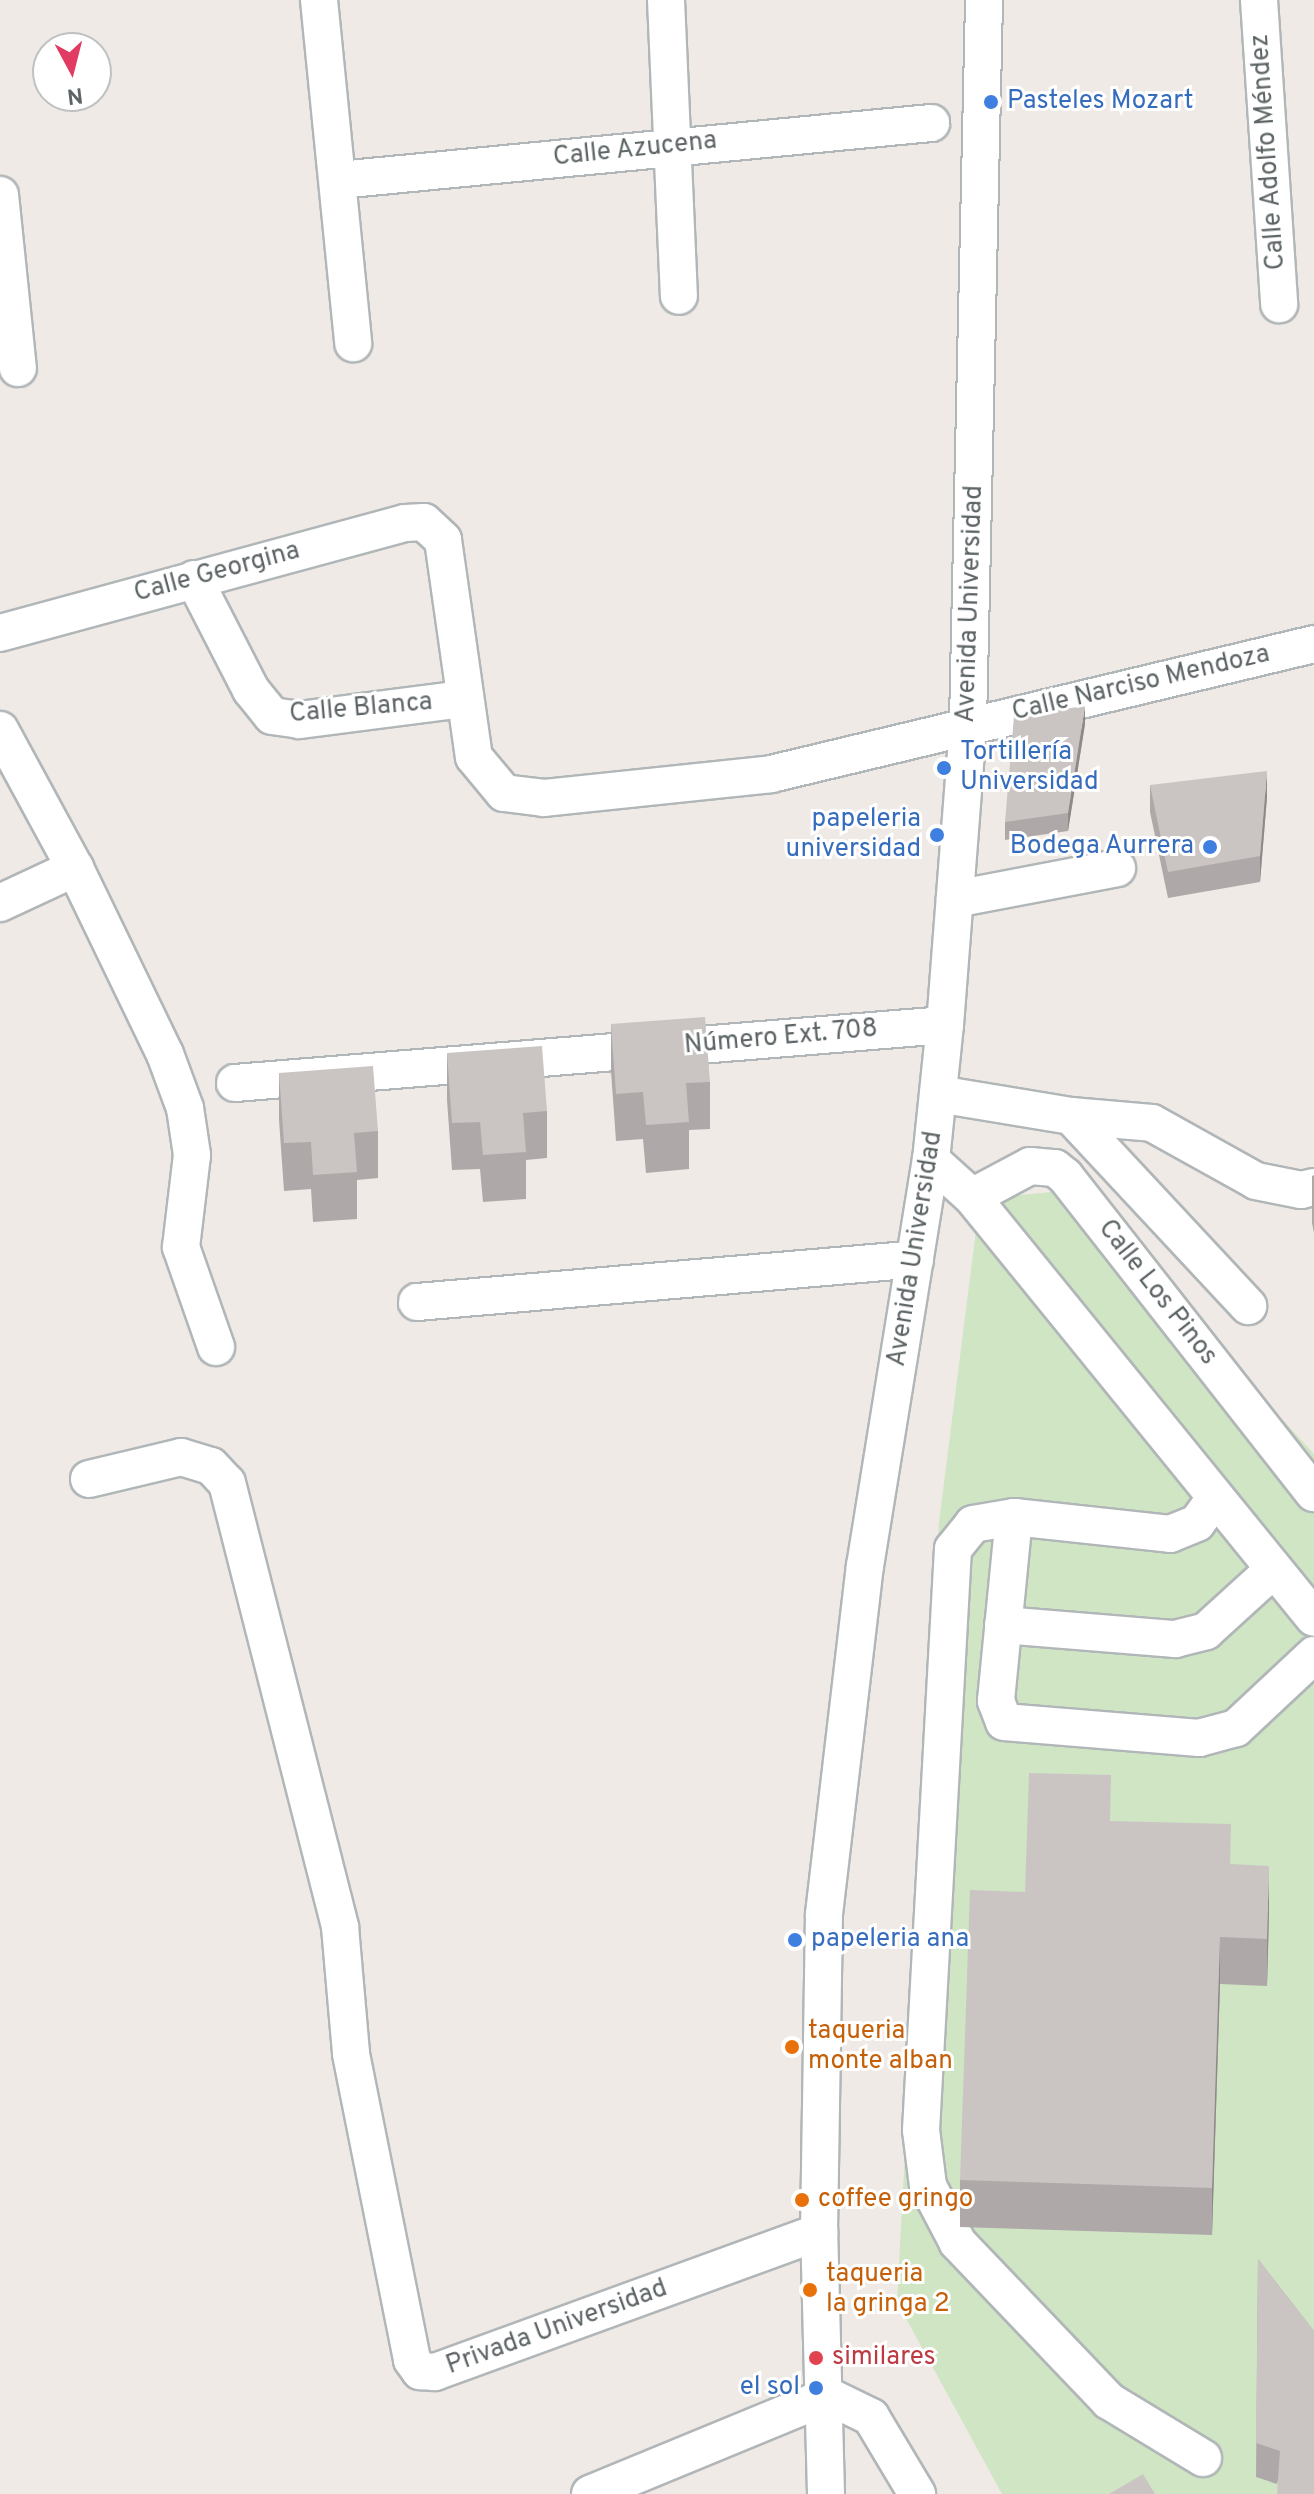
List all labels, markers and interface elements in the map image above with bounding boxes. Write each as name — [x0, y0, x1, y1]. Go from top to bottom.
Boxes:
north arrow — [32, 32, 112, 112]
street label: Calle Adolfo Méndez — [1245, 32, 1293, 272]
text: N — [65, 80, 84, 109]
place label: Pasteles Mozart — [1007, 86, 1194, 118]
marker: Pasteles Mozart — [982, 93, 1000, 111]
street label: Calle Azucena — [551, 126, 719, 174]
street label: Avenida Universidad — [951, 485, 991, 723]
street label: Calle Georgina — [131, 536, 303, 610]
street label: Calle Narciso Mendoza — [1009, 639, 1273, 729]
street label: Calle Blanca — [288, 687, 434, 731]
place label: Tortillería Universidad — [960, 737, 1099, 798]
marker: Tortillería Universidad — [935, 759, 953, 777]
place label: papeleria universidad — [786, 804, 921, 866]
marker: papeleria universidad — [928, 826, 946, 844]
place label: Bodega Aurrera — [1009, 831, 1194, 863]
marker: Bodega Aurrera — [1201, 838, 1219, 856]
street label: Número Ext. 708 — [682, 1014, 880, 1062]
street label: Avenida Universidad — [882, 1129, 950, 1369]
street label: Calle Los Pinos — [1091, 1214, 1223, 1372]
place label: papeleria ana — [811, 1924, 969, 1956]
marker: papeleria ana — [786, 1931, 804, 1949]
place label: taqueria monte alban — [808, 2016, 953, 2078]
marker: taqueria monte alban — [783, 2038, 801, 2056]
place label: coffee gringo — [818, 2184, 973, 2216]
marker: coffee gringo — [793, 2191, 811, 2209]
place label: taqueria la gringa 2 — [826, 2259, 950, 2320]
street label: Privada Universidad — [442, 2274, 672, 2382]
marker: taqueria la gringa 2 — [801, 2281, 819, 2299]
place label: similares — [832, 2342, 936, 2374]
marker: similares — [807, 2349, 825, 2367]
place label: el sol — [740, 2372, 800, 2404]
marker: el sol — [807, 2379, 825, 2397]

